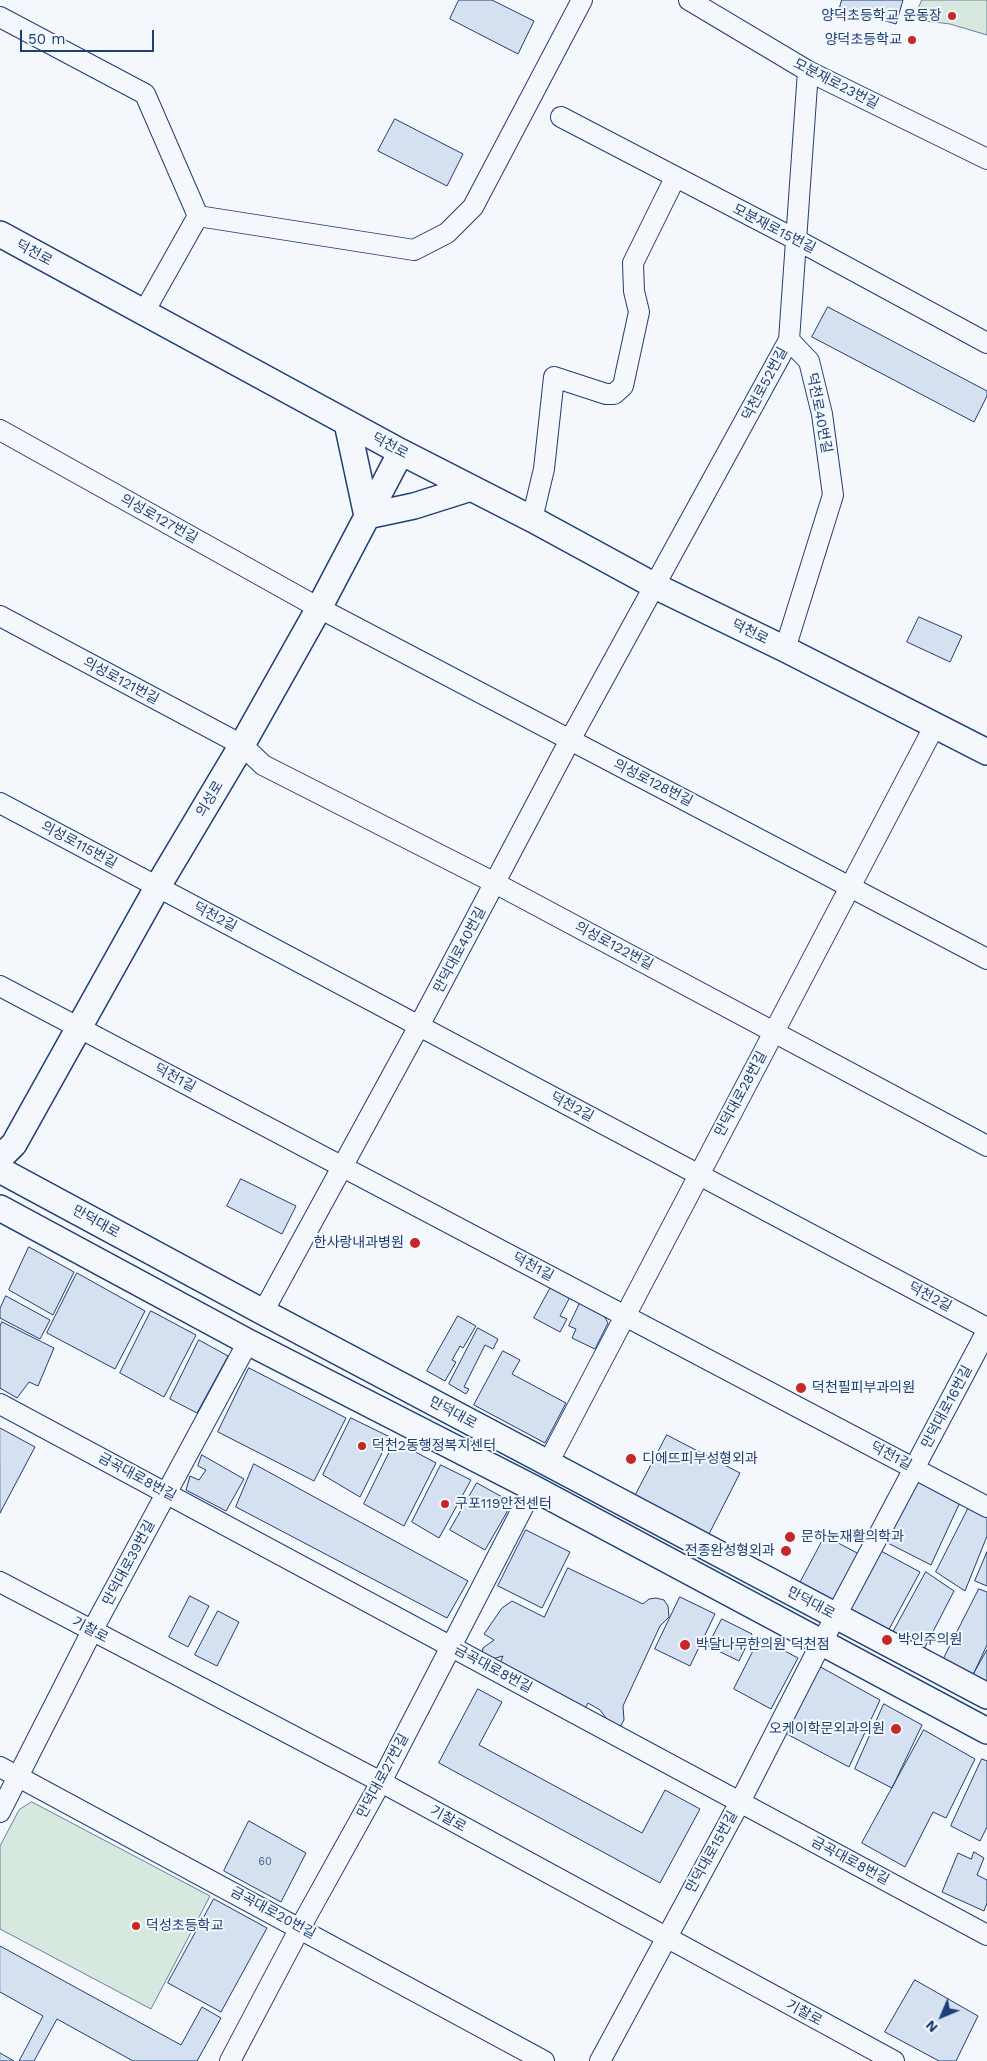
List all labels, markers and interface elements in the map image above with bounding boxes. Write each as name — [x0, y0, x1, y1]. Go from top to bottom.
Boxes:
place label: 양덕초등학교 운동장 — [821, 8, 942, 24]
marker: 양덕초등학교 운동장 — [946, 10, 958, 22]
scale bar — [22, 20, 156, 52]
text: 50 m — [28, 30, 65, 48]
place label: 양덕초등학교 — [825, 32, 902, 48]
marker: 양덕초등학교 — [906, 34, 918, 46]
street label: 모분재로23번길 — [790, 55, 882, 113]
street label: 모분재로15번길 — [730, 201, 818, 257]
street label: 덕천로 — [13, 237, 55, 269]
street label: 덕천로52번길 — [739, 344, 791, 424]
street label: 덕천로40번길 — [803, 371, 835, 455]
street label: 덕천로 — [369, 430, 411, 462]
street label: 의성로127번길 — [117, 491, 201, 547]
street label: 덕천로 — [729, 616, 771, 648]
street label: 의성로121번길 — [80, 654, 162, 708]
street label: 의성로128번길 — [611, 756, 695, 810]
street label: 의성로 — [193, 778, 227, 820]
street label: 의성로115번길 — [38, 818, 120, 872]
street label: 덕천2길 — [190, 899, 240, 935]
street label: 만덕대로40번길 — [430, 904, 490, 996]
street label: 의성로122번길 — [572, 918, 656, 974]
street label: 만덕대로28번길 — [712, 1049, 770, 1139]
street label: 덕천1길 — [152, 1060, 198, 1096]
street label: 덕천2길 — [547, 1089, 597, 1125]
street label: 만덕대로 — [69, 1202, 123, 1242]
place label: 한사랑내과병원 — [314, 1235, 404, 1251]
marker: 한사랑내과병원 — [408, 1236, 422, 1250]
street label: 덕천1길 — [510, 1249, 556, 1285]
street label: 덕천2길 — [905, 1279, 955, 1315]
street label: 만덕대로16번길 — [918, 1363, 976, 1451]
place label: 덕천필피부과의원 — [812, 1380, 915, 1396]
marker: 덕천필피부과의원 — [794, 1381, 808, 1395]
street label: 만덕대로 — [426, 1393, 480, 1433]
place label: 덕천2동행정복지센터 — [372, 1438, 496, 1454]
street label: 덕천1길 — [868, 1438, 914, 1474]
marker: 덕천2동행정복지센터 — [356, 1440, 368, 1452]
street label: 금곡대로8번길 — [95, 1449, 179, 1505]
place label: 디에뜨피부성형외과 — [642, 1451, 758, 1467]
marker: 디에뜨피부성형외과 — [624, 1452, 638, 1466]
place label: 구포119안전센터 — [455, 1496, 552, 1512]
marker: 구포119안전센터 — [439, 1498, 451, 1510]
street label: 만덕대로39번길 — [99, 1518, 159, 1608]
place label: 문하눈재활의학과 — [801, 1529, 904, 1545]
marker: 문하눈재활의학과 — [783, 1530, 797, 1544]
place label: 전종완성형외과 — [685, 1543, 775, 1559]
marker: 전종완성형외과 — [779, 1544, 793, 1558]
street label: 만덕대로 — [784, 1583, 838, 1623]
street label: 기찰로 — [69, 1614, 111, 1646]
place label: 박인주의원 — [898, 1632, 962, 1648]
marker: 박인주의원 — [880, 1633, 894, 1647]
place label: 박달나무한의원 덕천점 — [696, 1637, 830, 1653]
marker: 박달나무한의원 덕천점 — [678, 1638, 692, 1652]
street label: 금곡대로8번길 — [451, 1641, 535, 1697]
place label: 오케이학문외과의원 — [769, 1721, 885, 1737]
marker: 오케이학문외과의원 — [889, 1722, 903, 1736]
street label: 만덕대로27번길 — [354, 1731, 412, 1821]
street label: 기찰로 — [427, 1802, 469, 1836]
street label: 만덕대로15번길 — [683, 1808, 741, 1896]
street label: 금곡대로8번길 — [808, 1833, 892, 1889]
house number: 60 — [258, 1855, 272, 1869]
street label: 금곡대로20번길 — [227, 1883, 319, 1943]
place label: 덕성초등학교 — [146, 1918, 223, 1934]
marker: 덕성초등학교 — [130, 1920, 142, 1932]
north arrow — [917, 1991, 967, 2041]
street label: 기찰로 — [783, 1997, 825, 2029]
text: N — [922, 2017, 941, 2036]

